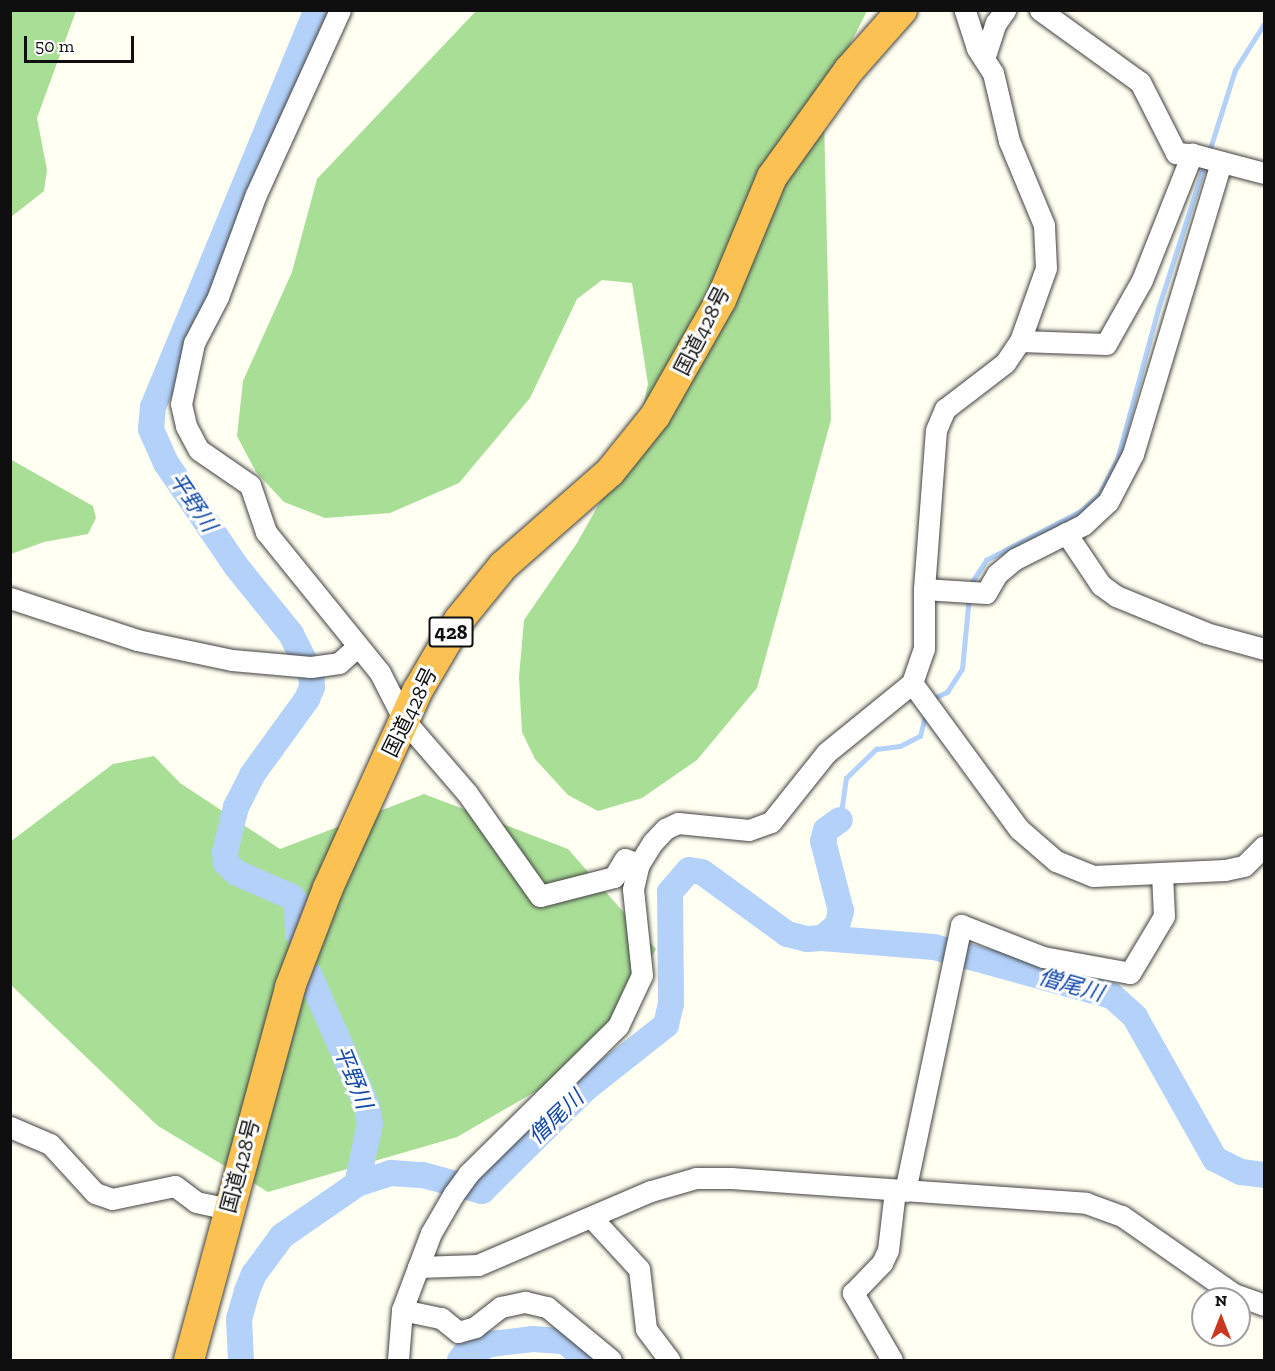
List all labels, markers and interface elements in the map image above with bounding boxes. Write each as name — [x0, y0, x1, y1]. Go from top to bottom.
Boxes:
scale bar — [27, 24, 136, 62]
text: 50 m — [35, 35, 74, 57]
street label: 国道428号 — [669, 282, 735, 380]
water label: 平野川 — [164, 467, 222, 537]
road number: 428 — [428, 615, 474, 649]
street label: 国道428号 — [378, 663, 442, 761]
water label: 僧尾川 — [1036, 963, 1106, 1007]
water label: 平野川 — [328, 1041, 378, 1113]
water label: 僧尾川 — [523, 1085, 589, 1149]
street label: 国道428号 — [215, 1116, 265, 1216]
north arrow — [1191, 1287, 1251, 1347]
text: N — [1215, 1291, 1227, 1310]

